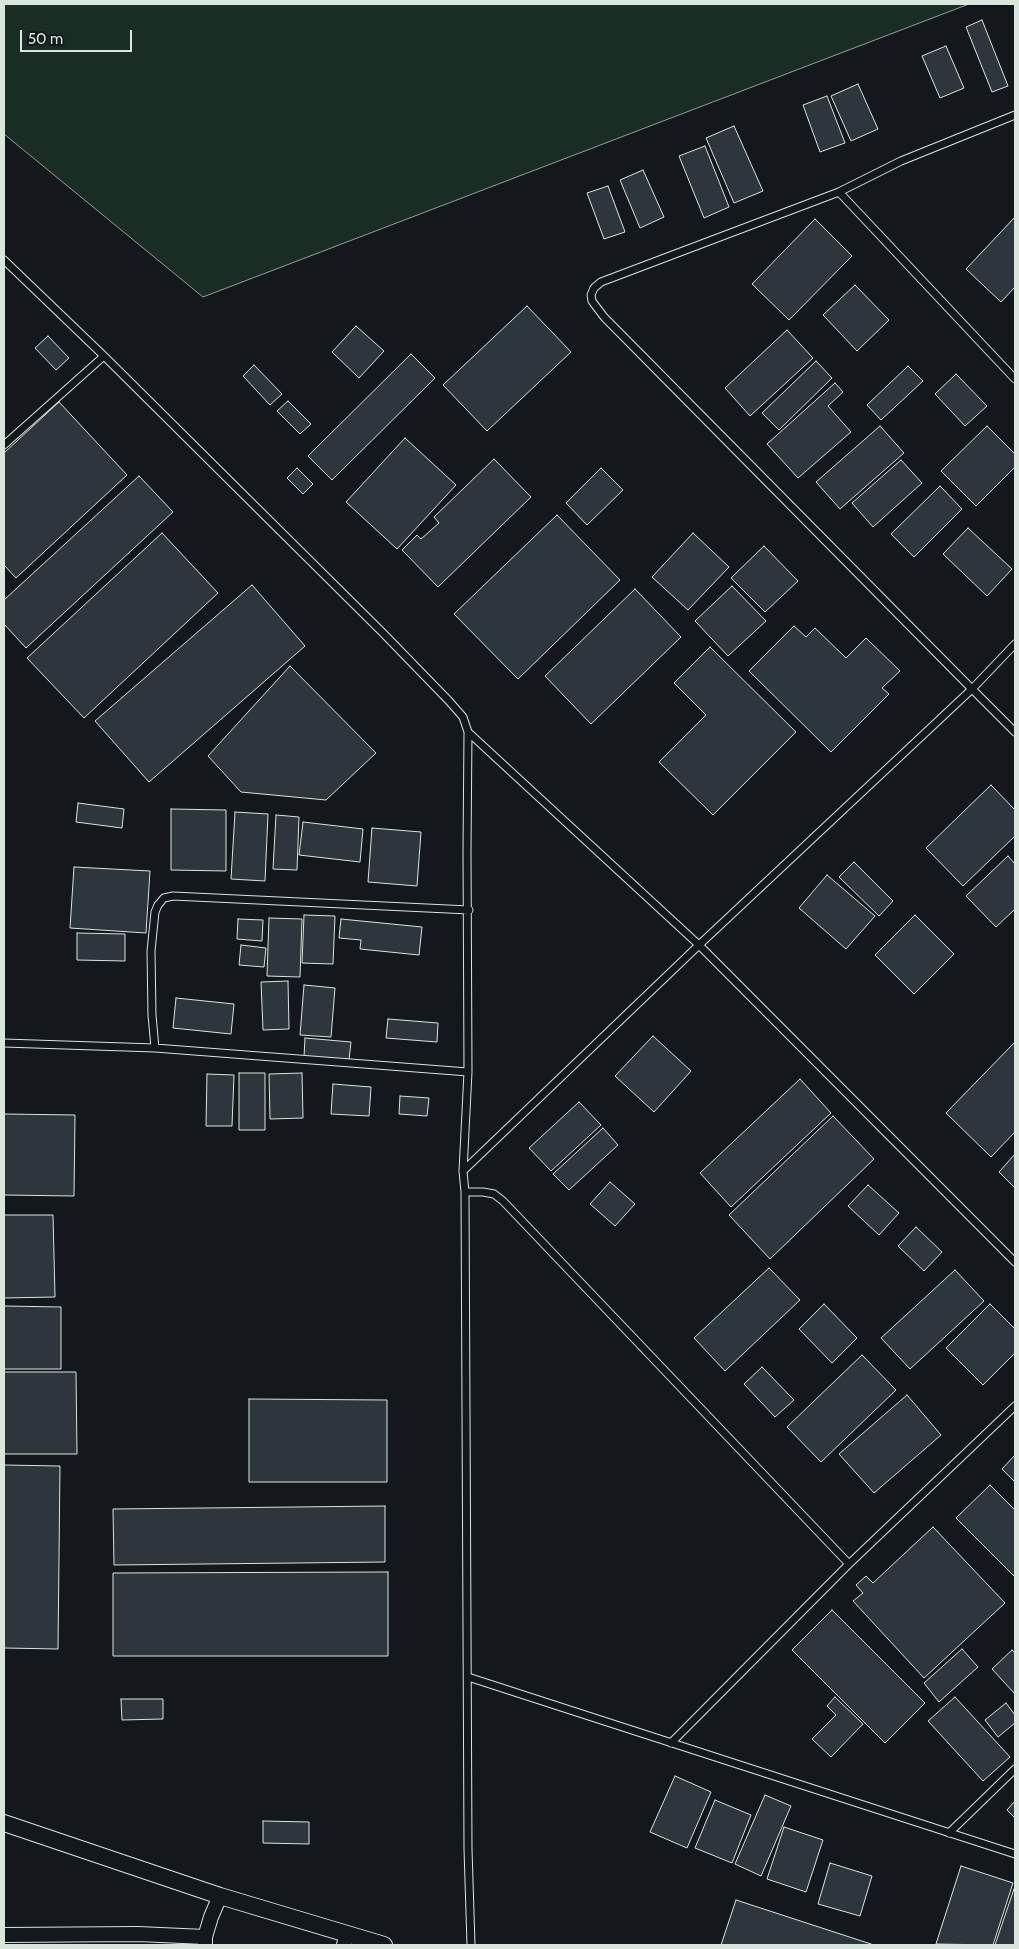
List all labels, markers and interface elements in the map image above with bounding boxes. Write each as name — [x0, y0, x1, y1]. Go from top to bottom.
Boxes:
scale bar — [22, 20, 135, 52]
text: 50 m — [28, 30, 63, 48]

